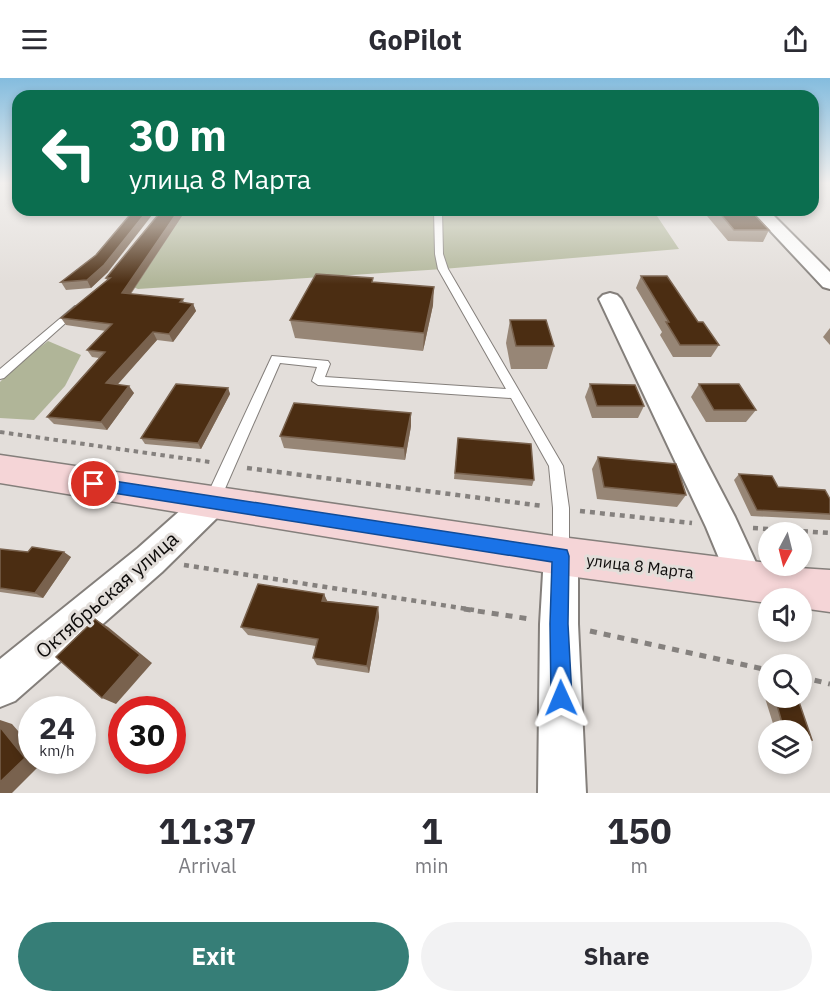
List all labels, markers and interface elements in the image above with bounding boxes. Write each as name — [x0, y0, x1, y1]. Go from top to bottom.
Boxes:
text: GoPilot — [368, 22, 462, 57]
icon: menu — [18, 23, 51, 56]
icon: share — [779, 23, 812, 56]
text: 30 m — [129, 108, 227, 163]
icon: left — [30, 114, 108, 192]
text: улица 8 Марта — [129, 161, 311, 196]
pin — [68, 458, 119, 509]
icon: arrive — [77, 467, 110, 500]
north arrow — [758, 522, 812, 576]
map controls — [758, 522, 812, 774]
street label: Октябрьская улица — [30, 525, 184, 664]
street label: улица 8 Марта — [585, 549, 695, 583]
button: sound — [758, 588, 812, 642]
button: search — [758, 654, 812, 708]
position arrow — [529, 666, 593, 730]
speed limit sign: 30 — [108, 696, 186, 774]
text: 24 — [39, 708, 75, 747]
button: layers — [758, 720, 812, 774]
text: km/h — [39, 741, 75, 760]
text: 11:37 — [158, 807, 257, 854]
text: 1 — [421, 807, 443, 854]
text: 150 — [607, 807, 672, 854]
text: Arrival — [178, 852, 237, 879]
text: min — [415, 852, 449, 879]
text: m — [631, 852, 648, 879]
button: Exit — [18, 922, 409, 991]
button: Share — [421, 922, 812, 991]

